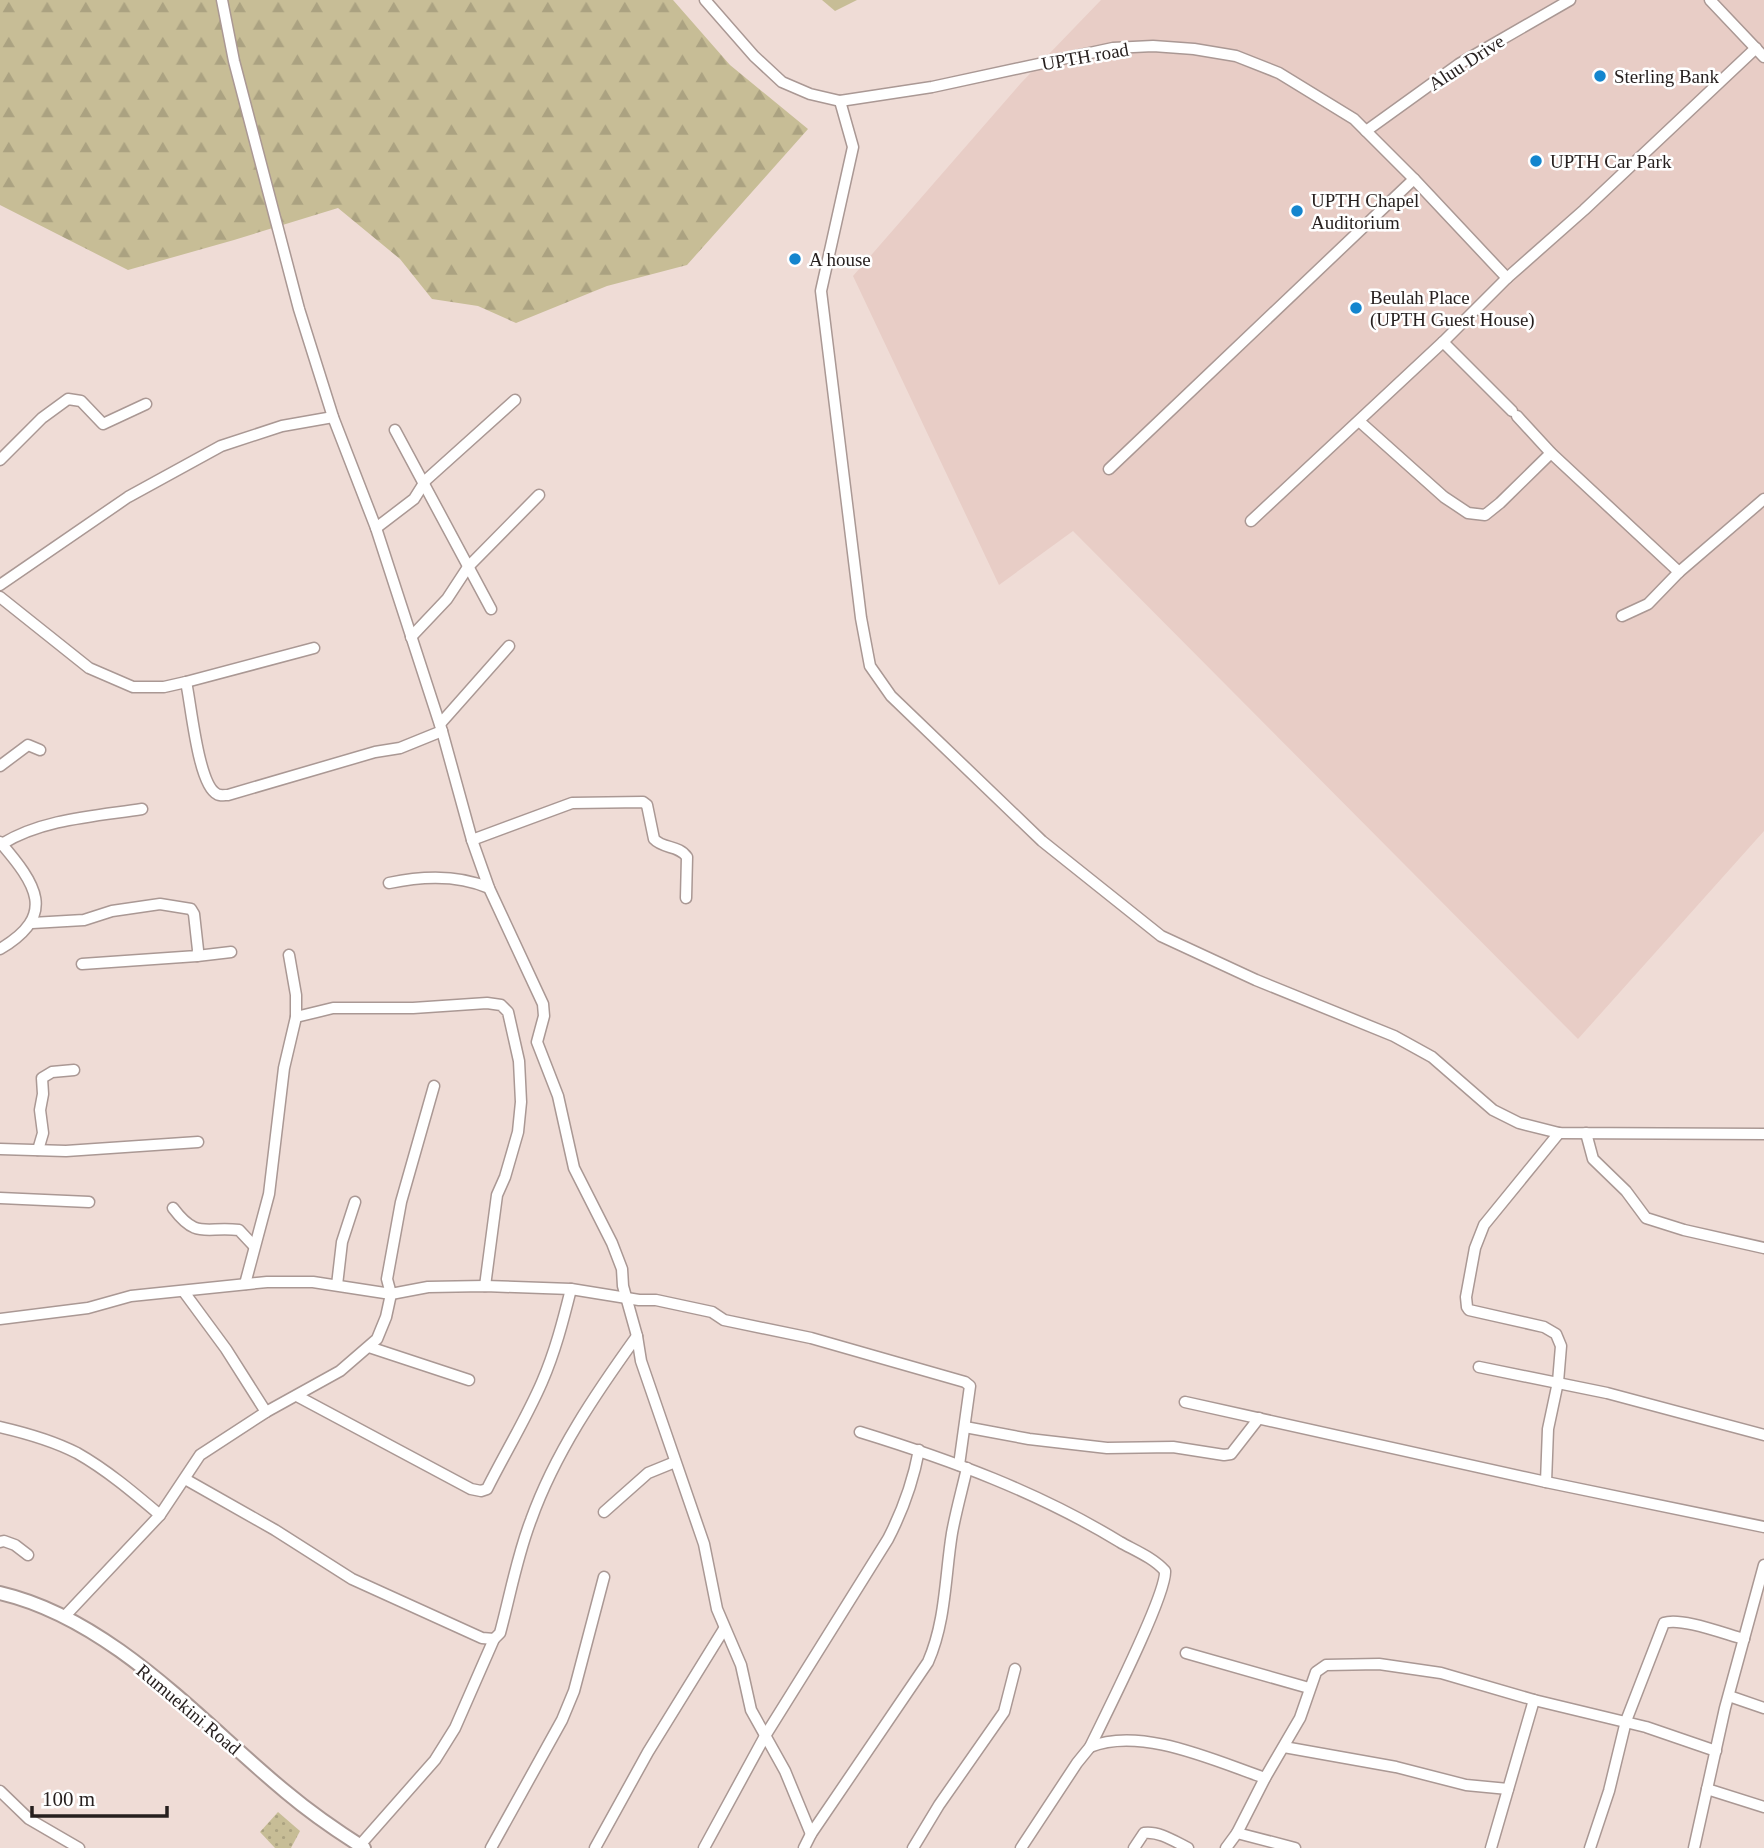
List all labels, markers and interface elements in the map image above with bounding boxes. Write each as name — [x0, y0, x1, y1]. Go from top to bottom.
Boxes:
street label: Aluu Drive — [1424, 30, 1508, 95]
street label: UPTH road — [1040, 38, 1131, 74]
place label: Sterling Bank — [1614, 66, 1720, 87]
marker: Sterling Bank — [1592, 68, 1608, 84]
place label: UPTH Car Park — [1550, 151, 1672, 172]
marker: UPTH Car Park — [1528, 153, 1544, 169]
place label: UPTH Chapel Auditorium — [1311, 190, 1419, 233]
marker: UPTH Chapel Auditorium — [1289, 203, 1305, 219]
place label: A house — [809, 249, 871, 270]
marker: A house — [787, 251, 803, 267]
place label: Beulah Place (UPTH Guest House) — [1370, 287, 1535, 331]
marker: Beulah Place (UPTH Guest House) — [1348, 300, 1364, 316]
street label: Rumuekini Road — [132, 1660, 245, 1759]
scale bar — [32, 1774, 166, 1818]
text: 100 m — [42, 1787, 95, 1811]

